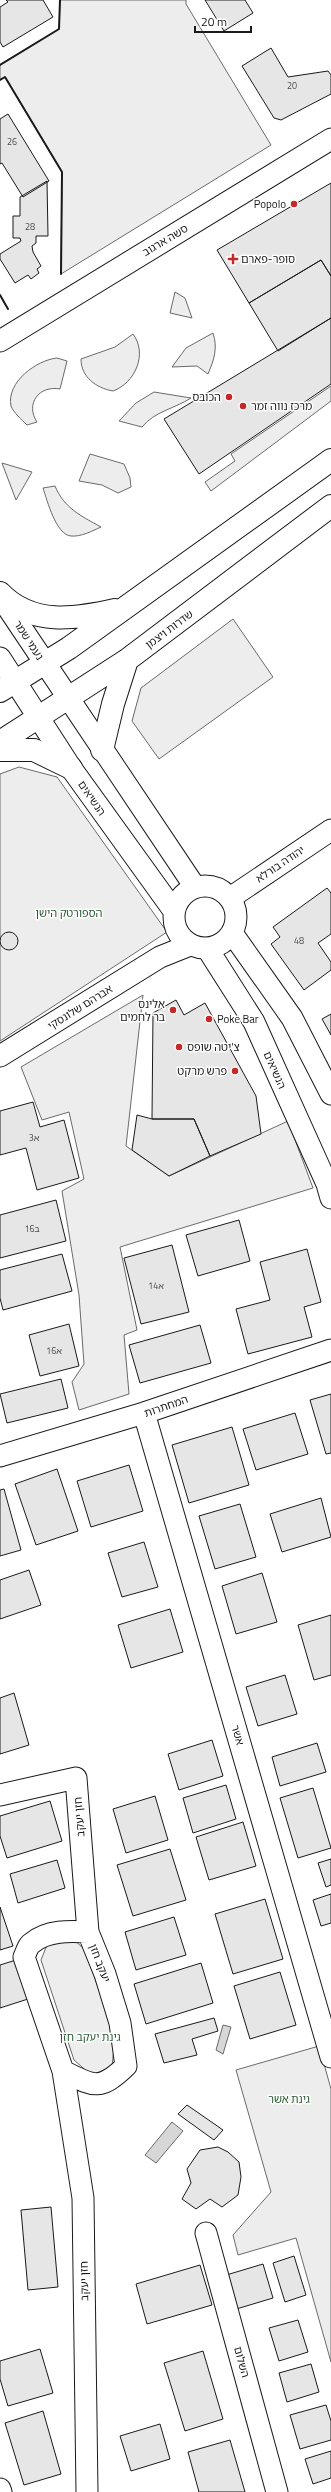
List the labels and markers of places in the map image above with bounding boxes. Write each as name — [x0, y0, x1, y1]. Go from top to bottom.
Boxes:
place label: Popolo — [254, 196, 286, 212]
marker: Popolo — [289, 199, 299, 209]
place label: סופר-פארם — [241, 251, 295, 267]
marker: סופר-פארם — [228, 254, 238, 264]
place label: הכובס — [192, 389, 221, 405]
marker: הכובס — [224, 392, 234, 402]
place label: מרכז נווה זמר — [251, 398, 312, 414]
marker: מרכז נווה זמר — [238, 401, 248, 411]
place label: אלינס בר לחמים — [120, 996, 165, 1025]
marker: אלינס בר לחמים — [168, 1005, 178, 1015]
place label: Poke Bar — [217, 1011, 259, 1027]
marker: Poke Bar — [204, 1014, 214, 1024]
place label: צ'יטה שופס — [187, 1039, 240, 1055]
marker: צ'יטה שופס — [174, 1042, 184, 1052]
place label: פרש מרקט — [177, 1063, 227, 1079]
marker: פרש מרקט — [230, 1066, 240, 1076]

